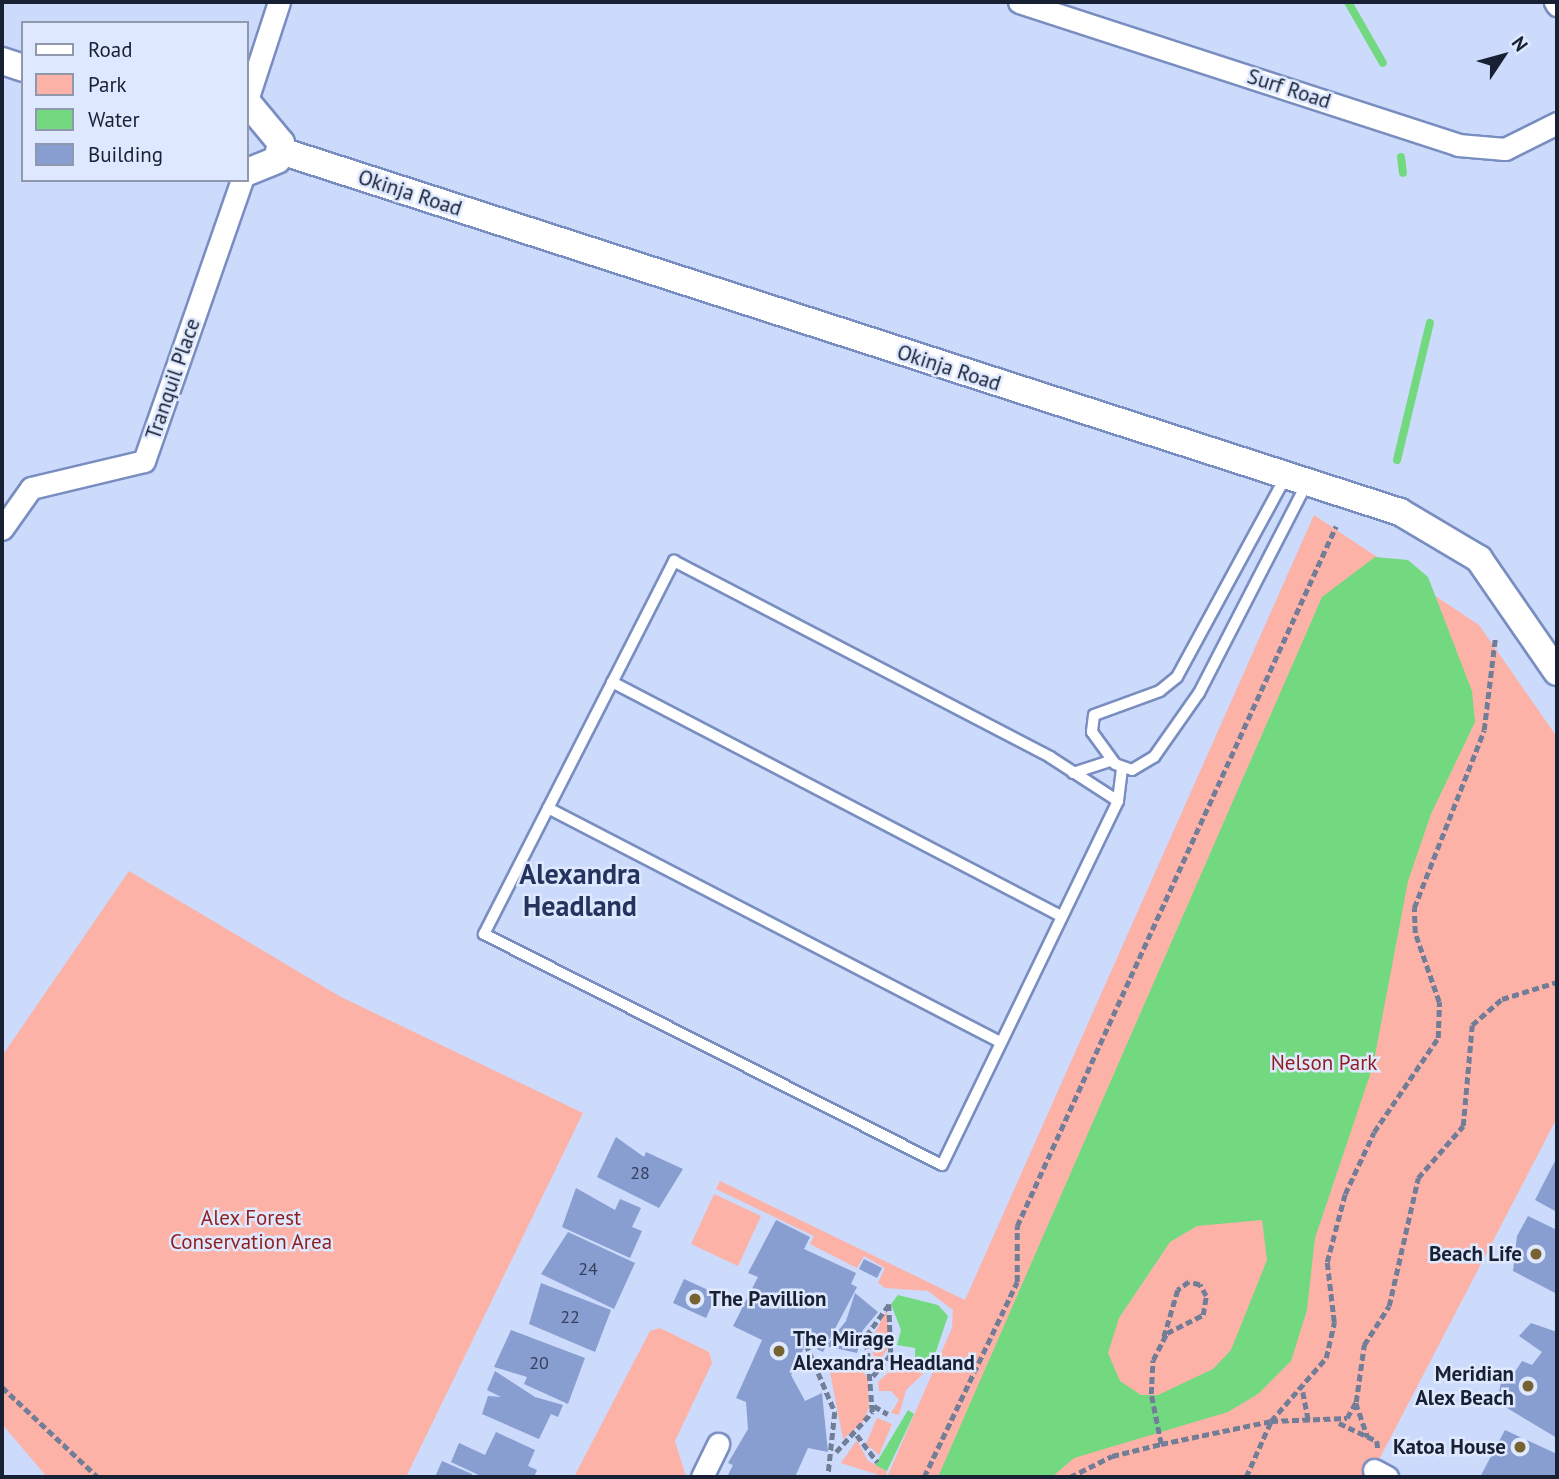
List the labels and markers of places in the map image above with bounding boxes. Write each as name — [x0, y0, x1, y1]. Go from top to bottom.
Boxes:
place label: Beach Life — [1429, 1241, 1522, 1267]
marker: Beach Life — [1528, 1246, 1544, 1262]
place label: The Pavillion — [709, 1286, 827, 1312]
marker: The Pavillion — [687, 1291, 703, 1307]
place label: The Mirage Alexandra Headland — [793, 1326, 975, 1376]
marker: The Mirage Alexandra Headland — [771, 1343, 787, 1359]
place label: Meridian Alex Beach — [1415, 1361, 1514, 1411]
marker: Meridian Alex Beach — [1520, 1378, 1536, 1394]
place label: Katoa House — [1393, 1434, 1506, 1460]
marker: Katoa House — [1512, 1439, 1528, 1455]

